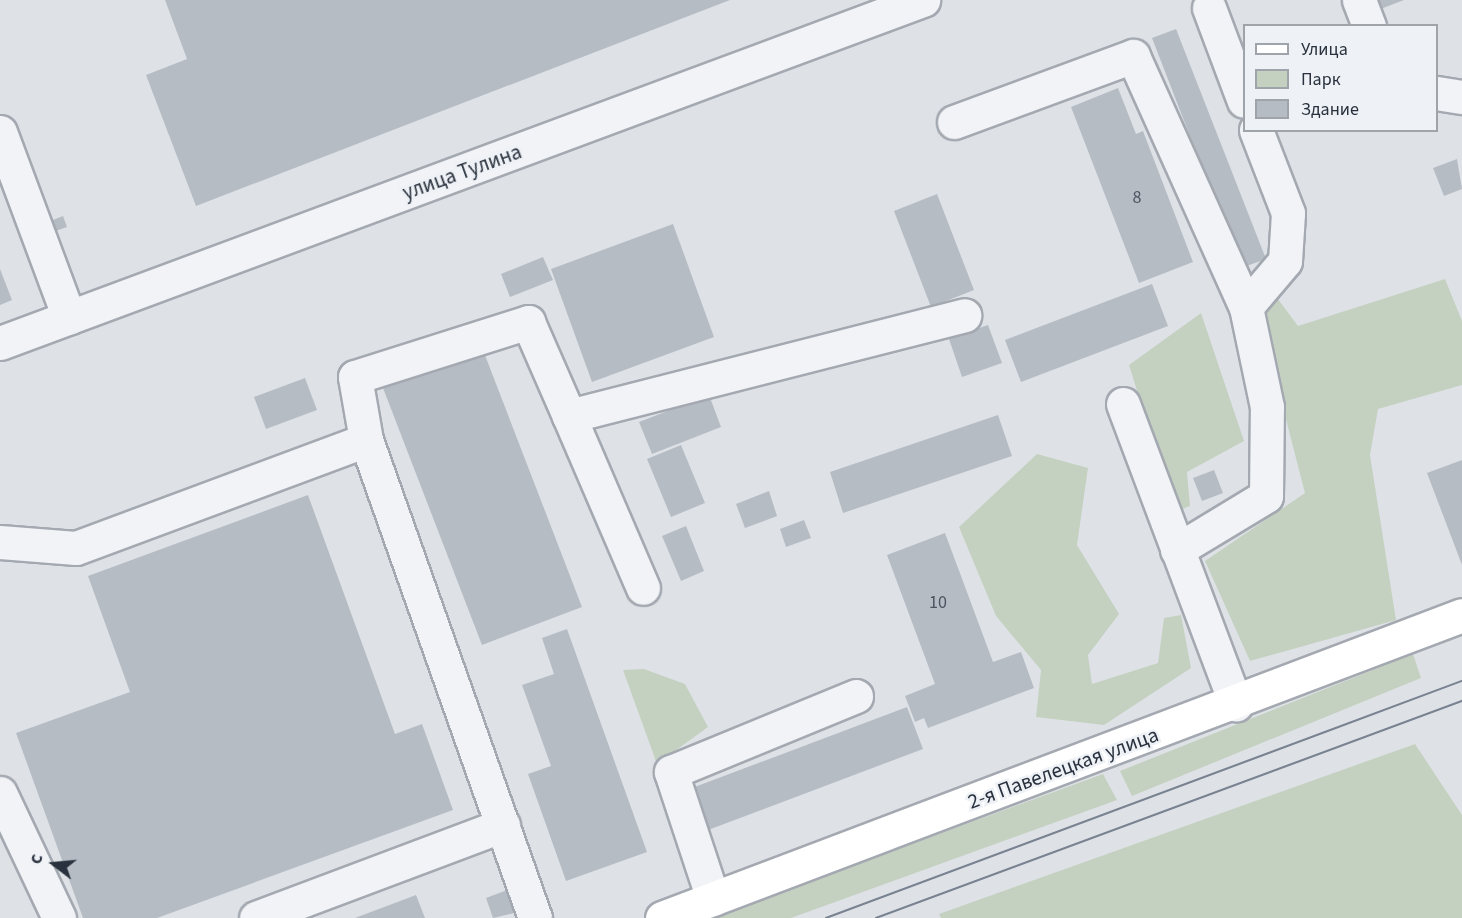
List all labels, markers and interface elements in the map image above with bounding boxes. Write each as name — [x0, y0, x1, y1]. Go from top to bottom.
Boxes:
legend — [1243, 24, 1438, 132]
text: Улица — [1301, 37, 1348, 62]
text: Парк — [1301, 67, 1341, 92]
text: Здание — [1301, 97, 1359, 122]
street label: улица Тулина — [399, 139, 525, 205]
house number: 8 — [1133, 187, 1141, 209]
house number: 10 — [929, 592, 947, 614]
street label: 2-я Павелецкая улица — [964, 722, 1162, 814]
north arrow — [24, 834, 84, 894]
text: С — [25, 852, 49, 867]

